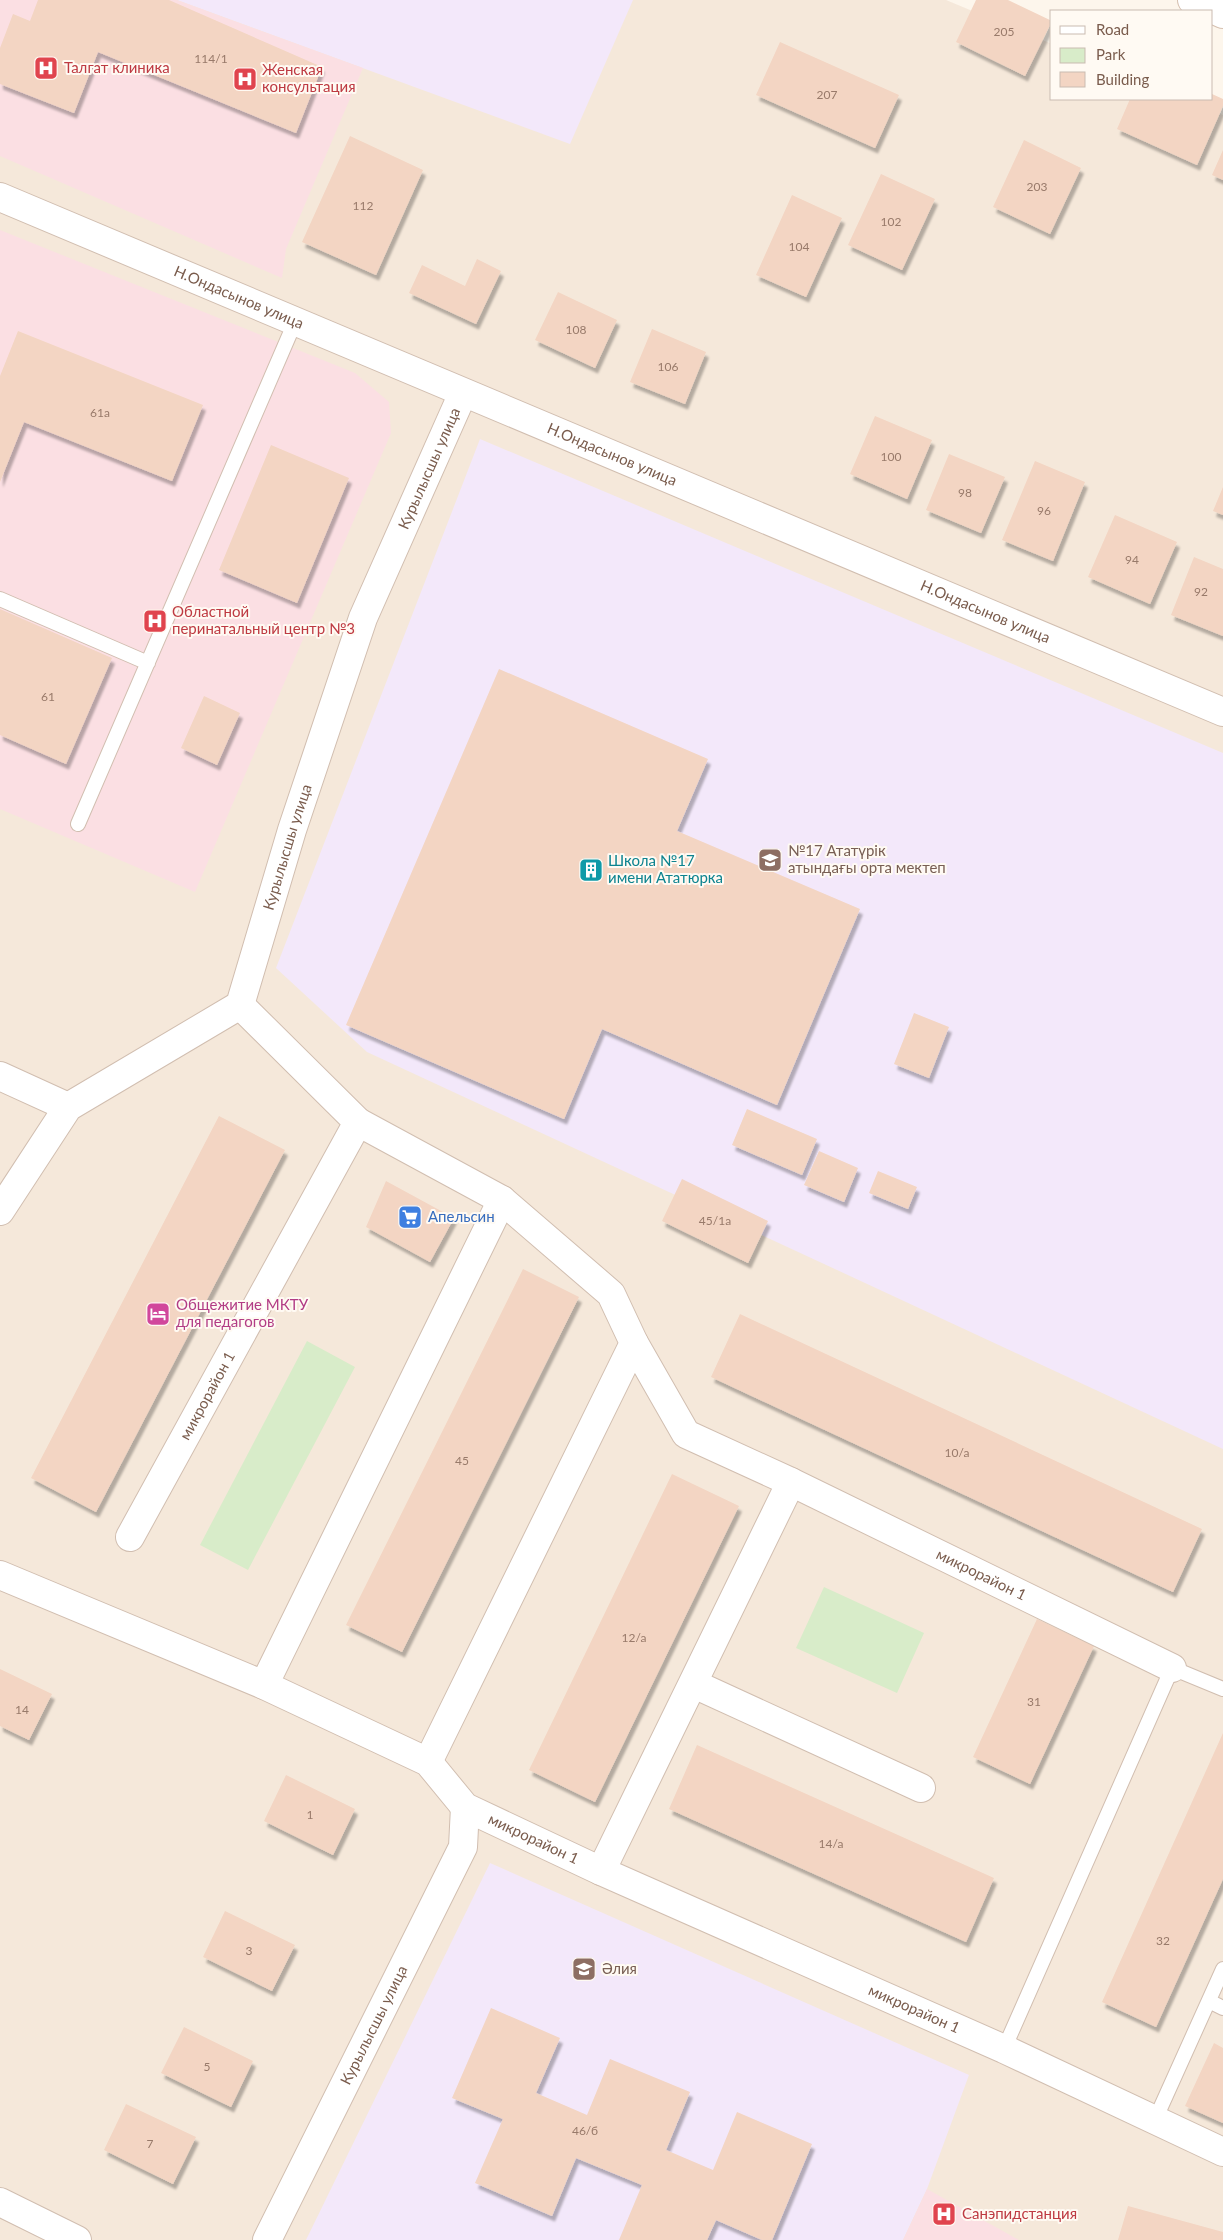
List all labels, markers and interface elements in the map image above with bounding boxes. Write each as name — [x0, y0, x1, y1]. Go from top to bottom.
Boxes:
legend — [1050, 10, 1213, 100]
text: Road — [1096, 20, 1129, 38]
house number: 205 — [994, 24, 1014, 39]
text: Park — [1096, 45, 1126, 63]
house number: 114/1 — [194, 51, 228, 66]
hospital icon: Талгат клиника — [33, 55, 59, 81]
place label: Талгат клиника — [64, 58, 170, 76]
place label: Женская консультация — [262, 60, 356, 95]
hospital icon: Женская консультация — [232, 66, 258, 92]
text: Building — [1096, 70, 1149, 88]
house number: 207 — [817, 87, 837, 102]
house number: 203 — [1027, 179, 1047, 194]
house number: 112 — [353, 198, 373, 213]
house number: 102 — [881, 214, 901, 229]
house number: 104 — [789, 239, 809, 254]
street label: Н.Ондасынов улица — [172, 261, 307, 332]
house number: 108 — [566, 322, 586, 337]
house number: 106 — [658, 359, 678, 374]
house number: 61а — [90, 405, 110, 420]
street label: Курылысшы улица — [394, 405, 463, 532]
street label: Н.Ондасынов улица — [545, 419, 680, 489]
house number: 100 — [881, 449, 901, 464]
house number: 98 — [958, 485, 972, 500]
house number: 96 — [1037, 503, 1051, 518]
house number: 94 — [1125, 552, 1139, 567]
street label: Н.Ондасынов улица — [918, 576, 1053, 646]
house number: 92 — [1194, 584, 1208, 599]
place label: Областной перинатальный центр №3 — [172, 602, 355, 637]
hospital icon: Областной перинатальный центр №3 — [142, 608, 168, 634]
house number: 61 — [41, 689, 55, 704]
street label: Курылысшы улица — [259, 782, 315, 912]
place label: №17 Ататүрік атындағы орта мектеп — [788, 841, 946, 876]
school or university icon: №17 Ататүрік атындағы орта мектеп — [757, 847, 783, 873]
place label: Школа №17 имени Ататюрка — [608, 851, 723, 886]
building icon: Школа №17 имени Ататюрка — [578, 857, 604, 883]
supermarket icon: Апельсин — [397, 1204, 423, 1230]
place label: Апельсин — [428, 1207, 495, 1225]
house number: 45/1а — [699, 1213, 731, 1228]
place label: Общежитие МКТУ для педагогов — [176, 1295, 309, 1330]
hotel icon: Общежитие МКТУ для педагогов — [145, 1301, 171, 1327]
street label: микрорайон 1 — [175, 1348, 238, 1443]
house number: 10/а — [945, 1445, 969, 1460]
house number: 45 — [455, 1453, 469, 1468]
street label: микрорайон 1 — [934, 1544, 1030, 1604]
house number: 12/а — [622, 1630, 646, 1645]
house number: 31 — [1027, 1694, 1041, 1709]
house number: 14 — [15, 1702, 29, 1717]
house number: 1 — [307, 1807, 314, 1822]
street label: микрорайон 1 — [486, 1809, 582, 1867]
house number: 14/а — [819, 1836, 843, 1851]
house number: 32 — [1156, 1933, 1170, 1948]
house number: 3 — [246, 1943, 253, 1958]
school or university icon: Әлия — [571, 1956, 597, 1982]
place label: Әлия — [602, 1959, 637, 1977]
street label: Курылысшы улица — [336, 1962, 411, 2087]
street label: микрорайон 1 — [866, 1980, 963, 2036]
house number: 5 — [204, 2059, 211, 2074]
house number: 46/б — [572, 2123, 598, 2138]
house number: 7 — [147, 2136, 154, 2151]
hospital icon: Санэпидстанция — [931, 2201, 957, 2227]
place label: Санэпидстанция — [962, 2204, 1077, 2222]

